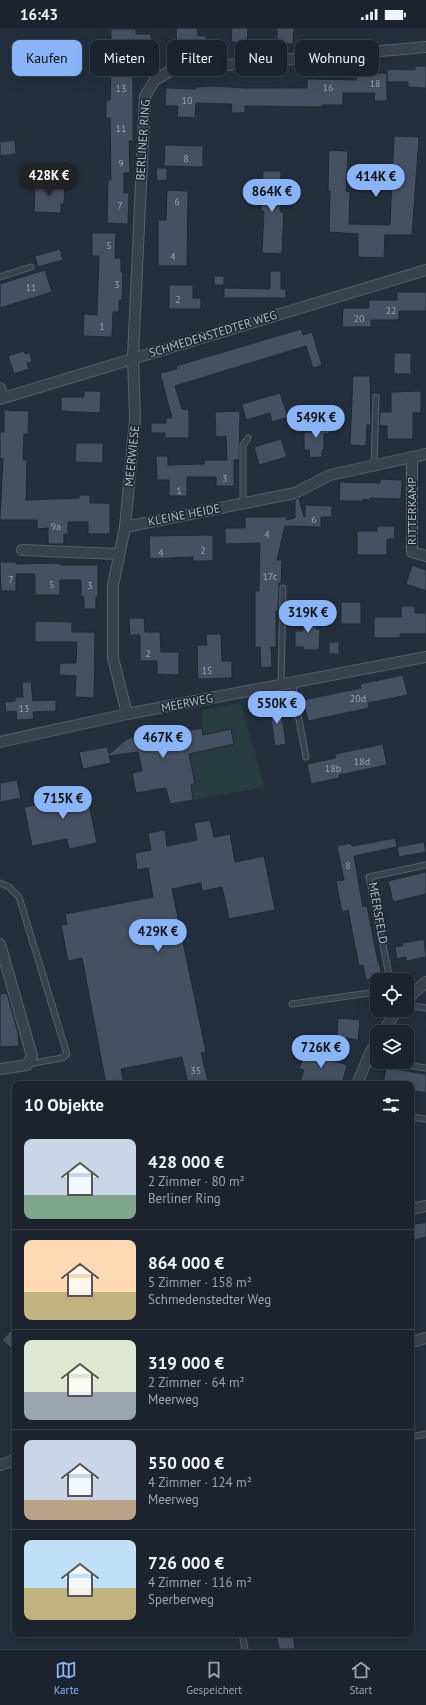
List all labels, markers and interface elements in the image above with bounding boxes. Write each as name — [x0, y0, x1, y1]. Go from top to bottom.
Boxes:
text: 16:43 — [20, 5, 58, 24]
chip: Kaufen — [12, 40, 82, 76]
chip: Mieten — [90, 40, 159, 76]
chip: Filter — [167, 40, 227, 76]
chip: Neu — [235, 40, 287, 76]
chip: Wohnung — [295, 40, 379, 76]
house number: 18 — [370, 77, 380, 90]
house number: 16 — [323, 81, 333, 94]
house number: 13 — [116, 82, 126, 95]
house number: 10 — [182, 94, 193, 107]
street label: BERLINER RING — [132, 99, 153, 181]
house number: 11 — [116, 122, 126, 135]
house number: 8 — [183, 152, 189, 165]
house number: 9 — [118, 157, 124, 170]
pin: 428K € — [16, 163, 82, 197]
pin: 414K € — [343, 164, 409, 198]
text: 428K € — [29, 167, 69, 184]
text: 414K € — [356, 168, 396, 185]
pin: 864K € — [239, 179, 305, 213]
text: 864K € — [252, 183, 292, 200]
house number: 6 — [174, 195, 180, 208]
house number: 7 — [117, 199, 123, 212]
house number: 5 — [106, 239, 112, 252]
house number: 4 — [170, 250, 176, 263]
house number: 3 — [114, 278, 120, 291]
house number: 11 — [26, 281, 36, 294]
house number: 2 — [175, 293, 181, 306]
house number: 22 — [386, 304, 396, 317]
street label: SCHMEDENSTEDTER WEG — [147, 307, 279, 360]
house number: 20 — [354, 312, 365, 325]
house number: 1 — [99, 320, 105, 333]
pin: 549K € — [283, 405, 349, 439]
text: 549K € — [296, 409, 336, 426]
street label: MEERWIESE — [121, 424, 142, 487]
house number: 3 — [222, 472, 228, 485]
street label: RITTERKAMP — [404, 477, 419, 545]
house number: 1 — [176, 484, 182, 497]
street label: KLEINE HEIDE — [146, 500, 221, 529]
house number: 6 — [311, 513, 317, 526]
house number: 9a — [51, 520, 61, 533]
house number: 4 — [264, 528, 270, 541]
house number: 2 — [200, 544, 206, 557]
house number: 4 — [158, 546, 164, 559]
house number: 17c — [263, 570, 278, 583]
house number: 7 — [8, 573, 14, 586]
house number: 5 — [49, 578, 55, 591]
house number: 3 — [87, 579, 93, 592]
pin: 319K € — [275, 600, 341, 634]
text: 319K € — [288, 604, 328, 621]
house number: 2 — [145, 647, 151, 660]
house number: 15 — [202, 664, 212, 677]
street label: MEERWEG — [160, 690, 214, 715]
pin: 550K € — [244, 691, 310, 725]
house number: 20d — [350, 692, 366, 705]
text: 550K € — [257, 695, 297, 712]
house number: 13 — [19, 702, 29, 715]
pin: 467K € — [130, 725, 196, 759]
text: 467K € — [143, 729, 183, 746]
house number: 18d — [354, 755, 370, 768]
house number: 18b — [325, 762, 341, 775]
pin: 715K € — [30, 786, 96, 820]
text: 715K € — [43, 790, 83, 807]
house number: 8 — [345, 859, 351, 872]
street label: MEERSFELD — [366, 881, 391, 945]
pin: 429K € — [125, 919, 191, 953]
text: 429K € — [138, 923, 178, 940]
map controls — [370, 973, 414, 1069]
button: locate — [370, 973, 414, 1017]
button: layers — [370, 1025, 414, 1069]
pin: 726K € — [288, 1035, 354, 1069]
text: 726K € — [301, 1039, 341, 1056]
house number: 35 — [191, 1064, 201, 1077]
text: 10 Objekte — [24, 1094, 104, 1116]
icon: filters — [380, 1094, 402, 1116]
text: 428 000 € — [148, 1151, 224, 1173]
icon: home — [56, 1155, 104, 1203]
text: 2 Zimmer · 80 m² — [148, 1173, 245, 1190]
text: Berliner Ring — [148, 1190, 221, 1207]
text: 864 000 € — [148, 1252, 224, 1274]
icon: home — [56, 1256, 104, 1304]
text: 5 Zimmer · 158 m² — [148, 1274, 252, 1291]
text: Schmedenstedter Weg — [148, 1291, 271, 1308]
text: 319 000 € — [148, 1352, 224, 1374]
icon: home — [56, 1356, 104, 1404]
text: 2 Zimmer · 64 m² — [148, 1374, 245, 1391]
text: Meerweg — [148, 1391, 199, 1408]
text: 550 000 € — [148, 1452, 224, 1474]
icon: home — [56, 1456, 104, 1504]
text: 4 Zimmer · 124 m² — [148, 1474, 252, 1491]
text: Meerweg — [148, 1491, 199, 1508]
text: 726 000 € — [148, 1552, 224, 1574]
icon: home — [56, 1556, 104, 1604]
text: 4 Zimmer · 116 m² — [148, 1574, 252, 1591]
text: Sperberweg — [148, 1591, 214, 1608]
tab: Karte — [54, 1659, 79, 1697]
tab: Gespeichert — [186, 1659, 242, 1697]
tab: Start — [349, 1659, 372, 1697]

